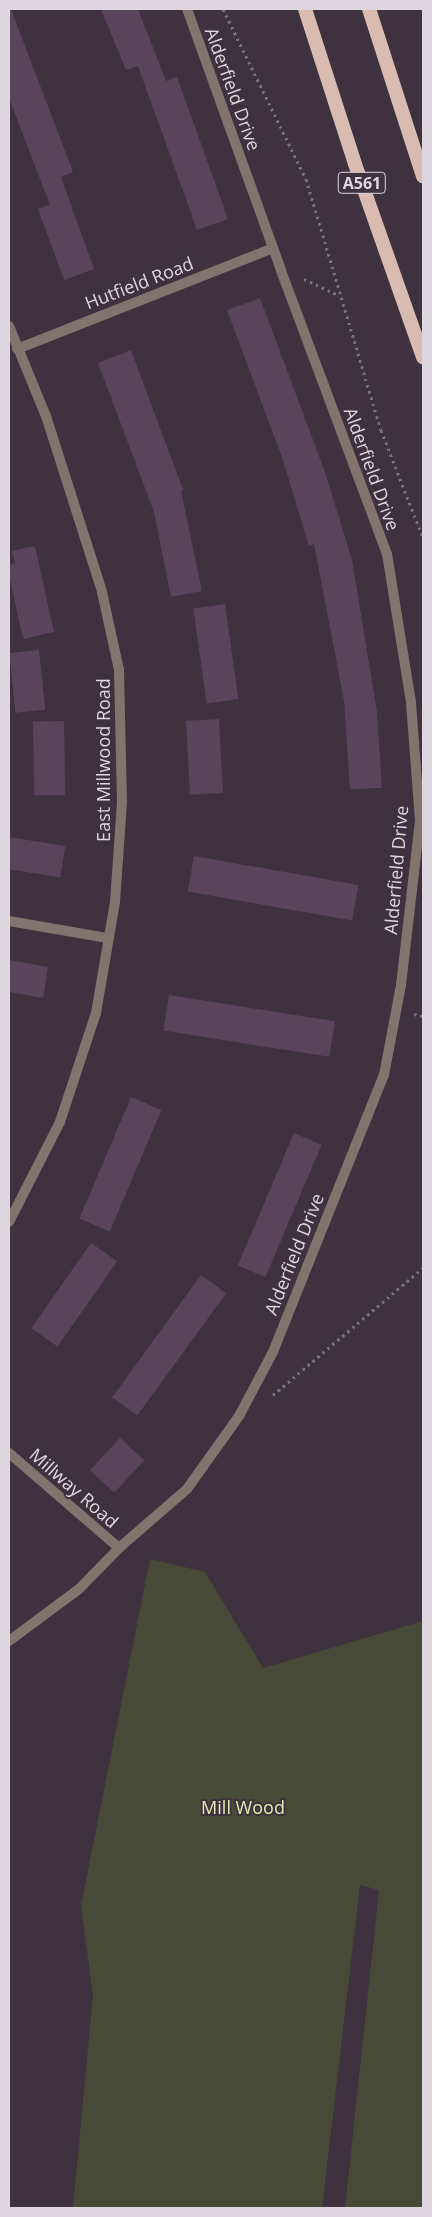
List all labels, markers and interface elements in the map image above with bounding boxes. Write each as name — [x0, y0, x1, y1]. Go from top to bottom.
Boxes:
street label: Alderfield Drive — [201, 25, 265, 153]
road number: A561 — [337, 170, 387, 197]
street label: Hutfield Road — [82, 252, 196, 314]
street label: Alderfield Drive — [340, 405, 404, 533]
street label: East Millwood Road — [92, 678, 114, 842]
street label: Alderfield Drive — [380, 805, 412, 935]
street label: Alderfield Drive — [260, 1190, 328, 1318]
street label: Millway Road — [25, 1444, 123, 1532]
park label: Mill Wood — [201, 1796, 285, 1818]

